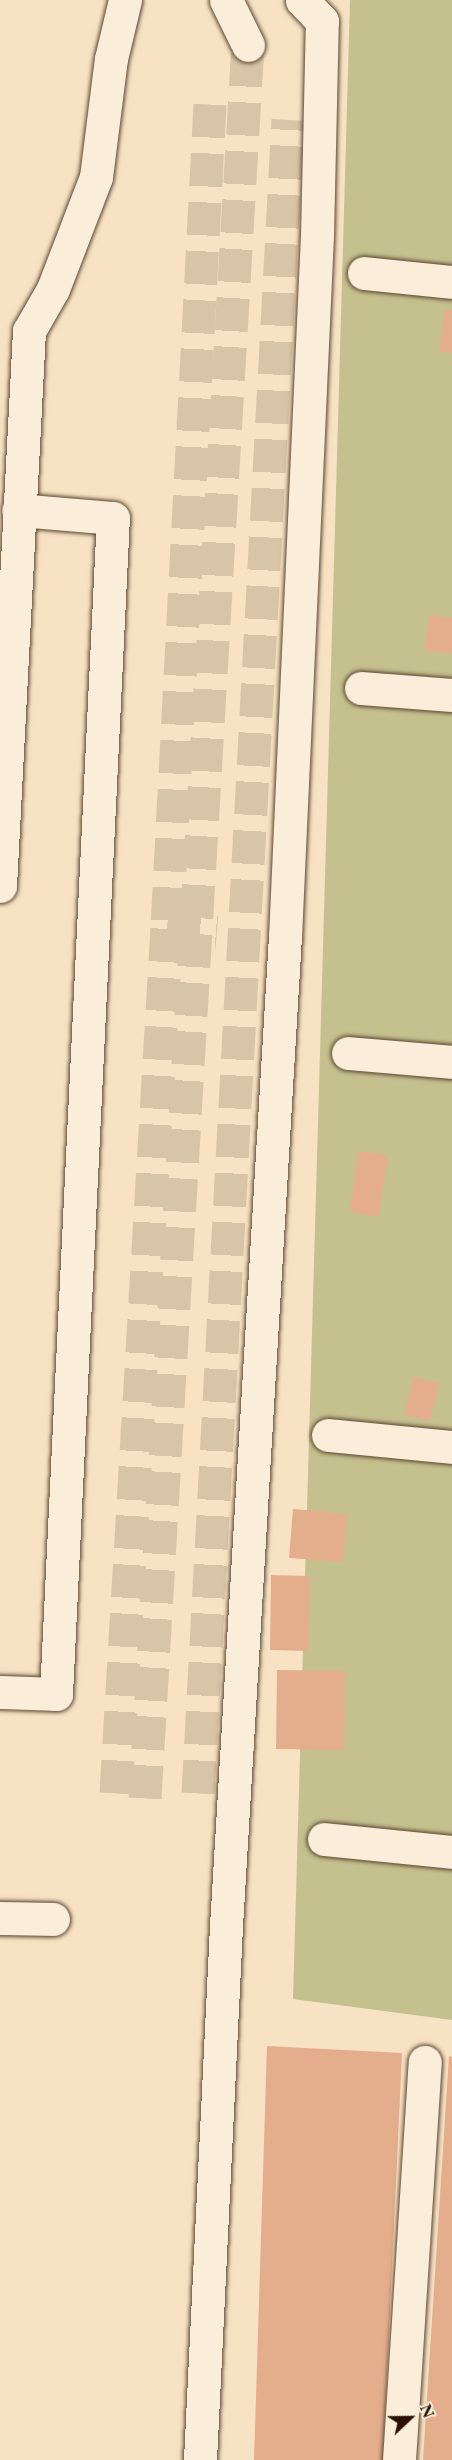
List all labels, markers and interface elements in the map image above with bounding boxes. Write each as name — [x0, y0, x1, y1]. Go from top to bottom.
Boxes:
north arrow — [380, 2388, 440, 2448]
text: N — [415, 2401, 439, 2421]

